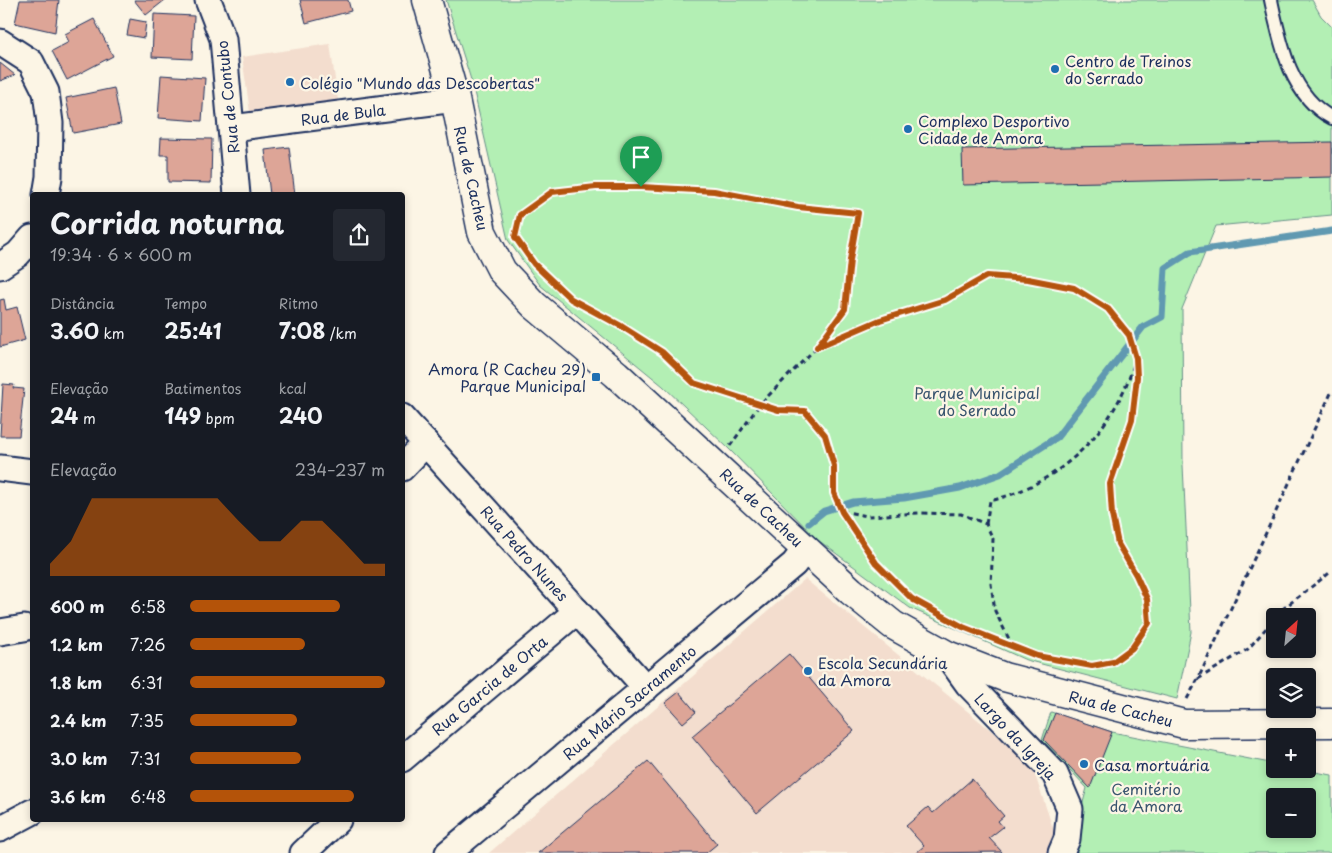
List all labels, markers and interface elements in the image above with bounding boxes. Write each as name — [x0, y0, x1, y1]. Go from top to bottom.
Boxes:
street label: Rua de Contubo — [210, 39, 244, 155]
place label: Centro de Treinos do Serrado — [1065, 49, 1191, 89]
marker: Centro de Treinos do Serrado — [1049, 63, 1061, 75]
place label: Colégio "Mundo das Descobertas" — [300, 71, 540, 94]
marker: Colégio "Mundo das Descobertas" — [284, 76, 296, 88]
street label: Rua de Bula — [299, 97, 387, 131]
place label: Complexo Desportivo Cidade de Amora — [918, 109, 1070, 149]
marker: Complexo Desportivo Cidade de Amora — [902, 123, 914, 135]
street label: Rua de Cacheu — [449, 124, 495, 232]
pin — [620, 136, 662, 187]
icon: arrive — [627, 143, 655, 171]
text: Corrida noturna — [50, 201, 284, 244]
button: share — [333, 209, 385, 261]
text: 19:34 · 6 × 600 m — [50, 242, 192, 266]
text: Distância — [50, 293, 115, 314]
text: Tempo — [164, 293, 207, 314]
text: Ritmo — [279, 293, 318, 314]
text: 3.60 — [50, 314, 99, 346]
text: 25:41 — [164, 314, 222, 346]
text: 7:08 — [279, 314, 325, 346]
text: km — [99, 323, 125, 344]
text: /km — [325, 323, 357, 344]
place label: Amora (R Cacheu 29) Parque Municipal — [428, 357, 586, 397]
marker: Amora (R Cacheu 29) Parque Municipal — [590, 371, 602, 383]
text: Elevação — [50, 378, 109, 399]
text: Batimentos — [164, 378, 241, 399]
text: kcal — [279, 378, 307, 399]
park label: Parque Municipal do Serrado — [914, 381, 1040, 421]
text: 24 — [50, 399, 78, 431]
text: 149 — [164, 399, 201, 431]
text: 240 — [279, 399, 323, 431]
text: m — [78, 408, 96, 429]
text: bpm — [201, 408, 235, 429]
text: Elevação — [50, 457, 117, 481]
text: 234–237 m — [295, 457, 385, 481]
street label: Rua de Cacheu — [715, 462, 809, 552]
street label: Rua Pedro Nunes — [476, 500, 574, 606]
text: 600 m — [50, 594, 104, 618]
text: 6:58 — [130, 594, 166, 618]
north arrow — [1266, 608, 1316, 658]
map controls — [1266, 608, 1316, 838]
street label: Rua Garcia de Orta — [426, 629, 552, 740]
text: 1.2 km — [50, 632, 103, 656]
text: 7:26 — [130, 632, 165, 656]
street label: Rua Mário Sacramento — [557, 639, 701, 765]
place label: Escola Secundária da Amora — [818, 651, 948, 691]
marker: Escola Secundária da Amora — [802, 665, 814, 677]
button: layers — [1266, 668, 1316, 718]
text: 1.8 km — [50, 670, 102, 694]
text: 6:31 — [130, 670, 163, 694]
street label: Rua de Cacheu — [1067, 684, 1175, 732]
street label: Largo da Igreja — [970, 687, 1063, 785]
text: 2.4 km — [50, 708, 106, 732]
text: 7:35 — [130, 708, 164, 732]
button: + — [1266, 728, 1316, 778]
text: 3.0 km — [50, 746, 107, 770]
text: 7:31 — [130, 746, 160, 770]
place label: Casa mortuária — [1094, 753, 1210, 776]
marker: Casa mortuária — [1078, 758, 1090, 770]
park label: Cemitério da Amora — [1110, 777, 1183, 817]
text: 3.6 km — [50, 784, 106, 808]
text: 6:48 — [130, 784, 166, 808]
button: − — [1266, 788, 1316, 838]

